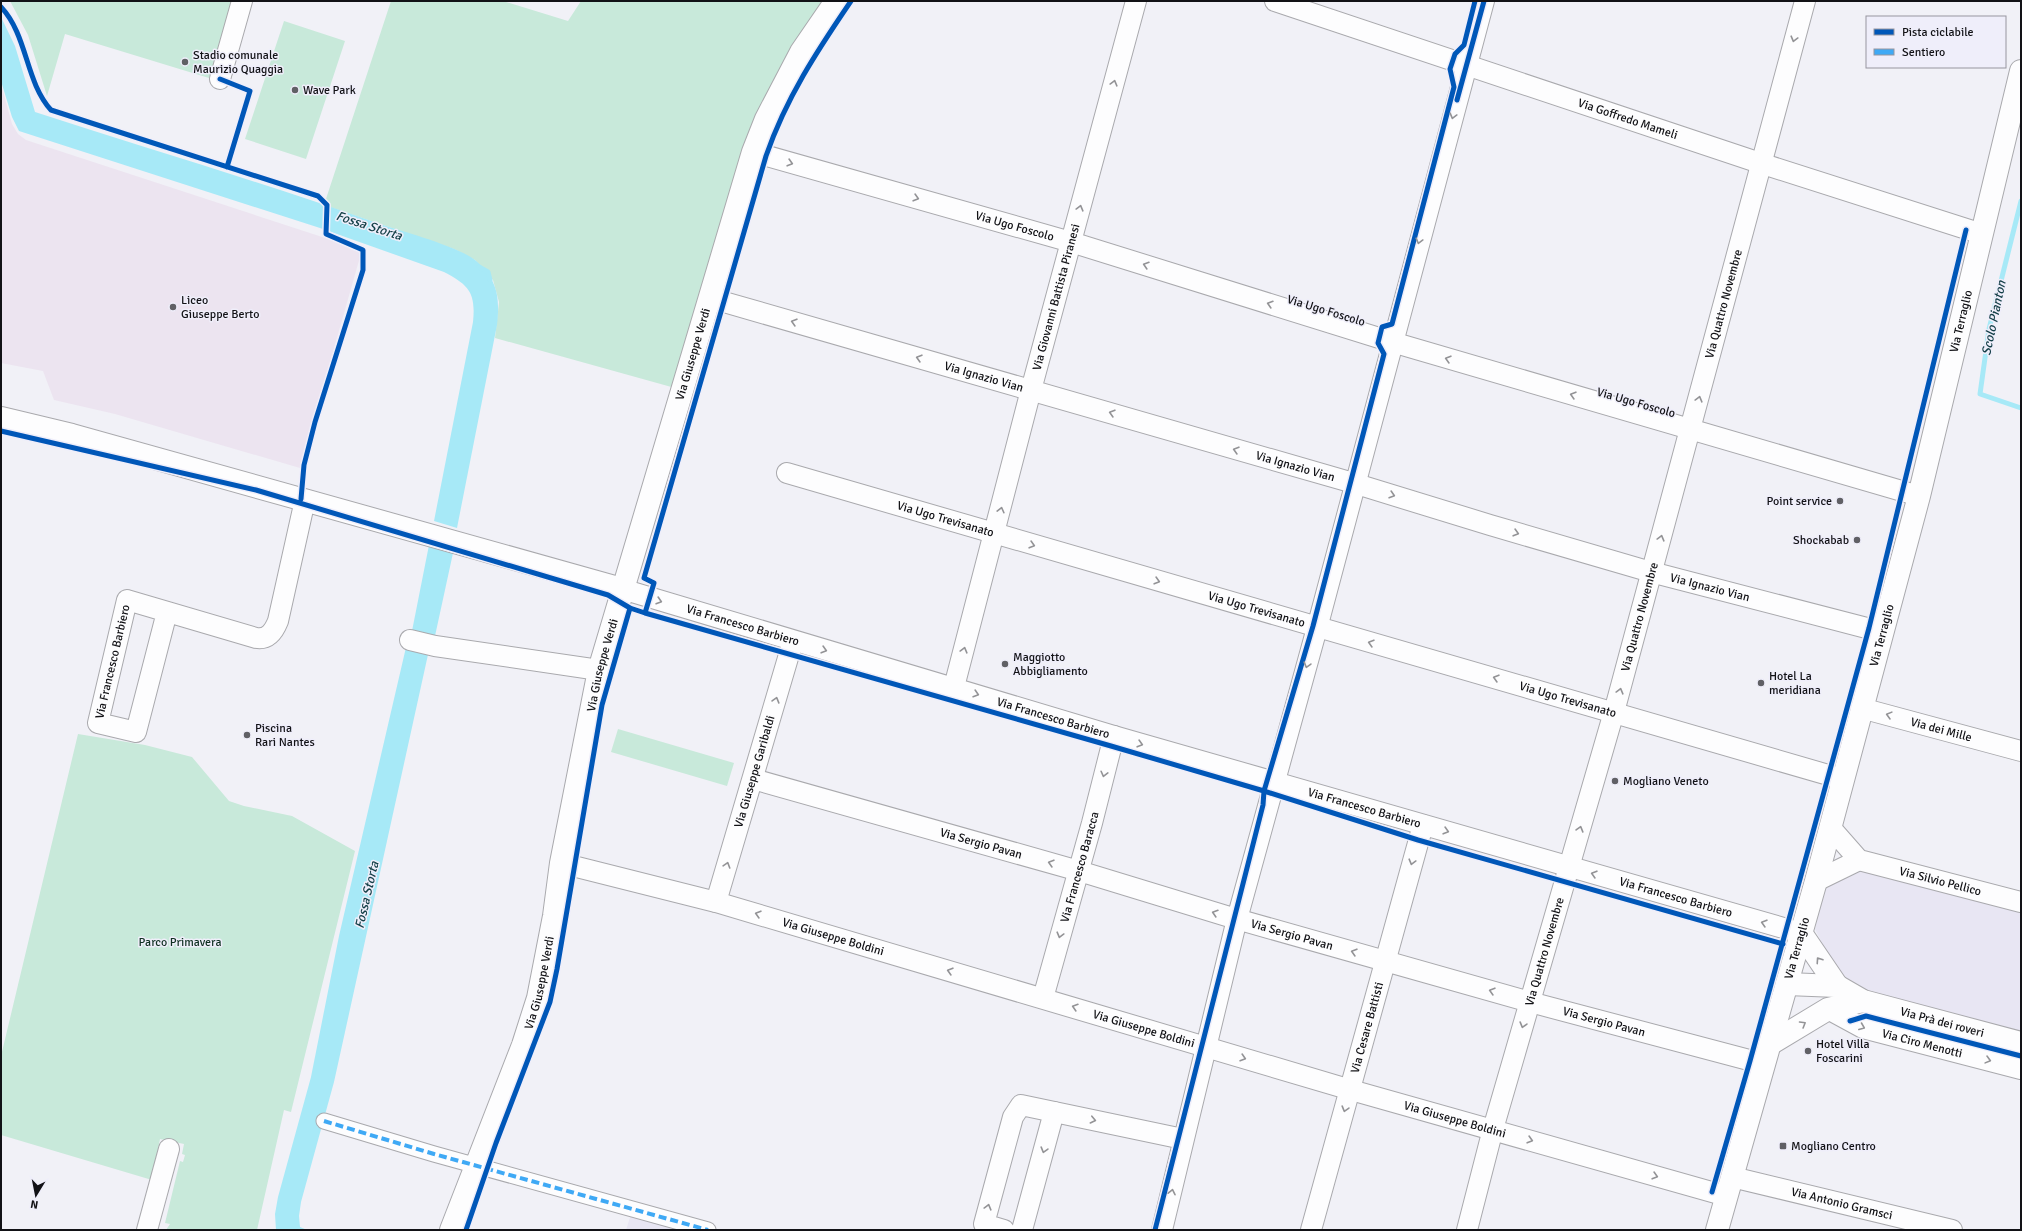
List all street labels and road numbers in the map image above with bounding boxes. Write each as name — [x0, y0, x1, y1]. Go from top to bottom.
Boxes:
street label: Via Goffredo Mameli — [1576, 95, 1680, 142]
street label: Via Ugo Foscolo — [974, 208, 1056, 244]
street label: Via Giovanni Battista Piranesi — [1029, 222, 1083, 372]
street label: Via Quattro Novembre — [1702, 248, 1745, 360]
street label: Via Terraglio — [1946, 288, 1976, 354]
street label: Via Ugo Foscolo — [1285, 292, 1367, 330]
street label: Via Giuseppe Verdi — [672, 306, 714, 402]
street label: Via Ignazio Vian — [943, 358, 1025, 395]
street label: Via Ugo Foscolo — [1595, 385, 1677, 421]
street label: Via Ignazio Vian — [1254, 448, 1337, 485]
street label: Via Ugo Trevisanato — [895, 498, 996, 540]
street label: Via Quattro Novembre — [1618, 561, 1661, 673]
street label: Via Ignazio Vian — [1668, 570, 1751, 605]
street label: Via Ugo Trevisanato — [1206, 588, 1307, 630]
street label: Via Francesco Barbiero — [684, 601, 801, 649]
street label: Via Francesco Barbiero — [92, 603, 133, 720]
street label: Via Terraglio — [1866, 603, 1897, 668]
street label: Via Giuseppe Verdi — [583, 617, 621, 713]
street label: Via Ugo Trevisanato — [1518, 678, 1618, 721]
street label: Via Francesco Barbiero — [995, 694, 1111, 742]
street label: Via Giuseppe Garibaldi — [731, 714, 778, 829]
street label: Via dei Mille — [1909, 714, 1974, 745]
street label: Via Francesco Barbiero — [1306, 784, 1423, 831]
street label: Via Francesco Baracca — [1057, 810, 1102, 924]
street label: Via Sergio Pavan — [938, 825, 1024, 862]
street label: Via Silvio Pellico — [1898, 863, 1983, 899]
street label: Via Francesco Barbiero — [1618, 874, 1734, 920]
street label: Via Quattro Novembre — [1522, 895, 1567, 1008]
street label: Via Giuseppe Boldini — [780, 915, 886, 959]
street label: Via Terraglio — [1781, 915, 1813, 981]
street label: Via Sergio Pavan — [1249, 916, 1335, 953]
street label: Via Giuseppe Verdi — [521, 935, 557, 1031]
street label: Via Cesare Battisti — [1347, 980, 1387, 1075]
street label: Via Sergio Pavan — [1561, 1003, 1647, 1040]
street label: Via Prà dei roveri — [1898, 1004, 1986, 1040]
street label: Via Giuseppe Boldini — [1091, 1006, 1197, 1051]
street label: Via Ciro Menotti — [1880, 1026, 1964, 1061]
street label: Via Giuseppe Boldini — [1402, 1098, 1508, 1141]
street label: Via Antonio Gramsci — [1790, 1184, 1894, 1223]

